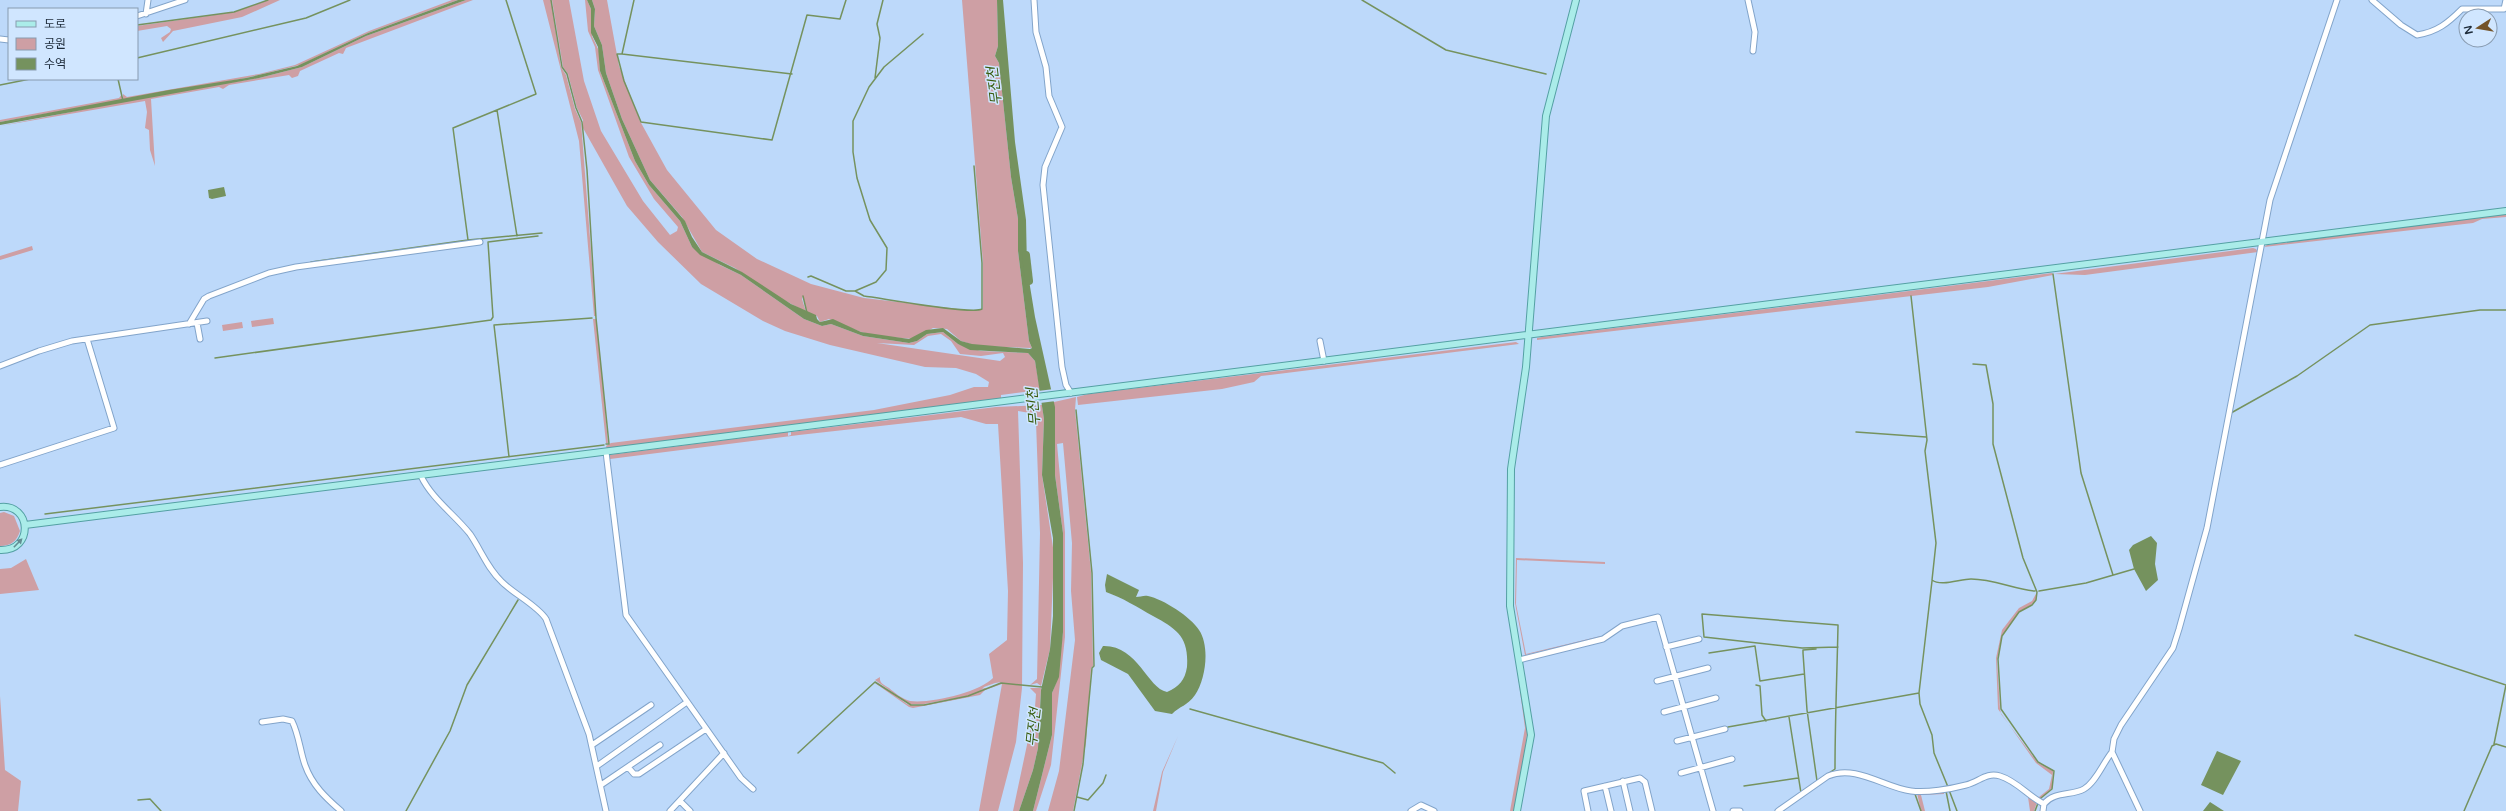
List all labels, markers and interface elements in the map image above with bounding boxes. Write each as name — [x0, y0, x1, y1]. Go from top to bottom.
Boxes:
legend — [8, 8, 138, 80]
north arrow — [2458, 8, 2498, 48]
text: 도로 — [44, 17, 66, 31]
text: N — [2461, 24, 2476, 36]
text: 공원 — [44, 37, 66, 51]
text: 수역 — [44, 57, 66, 71]
water label: 무진천 — [984, 65, 1005, 106]
water label: 무진천 — [1023, 386, 1044, 427]
one-way arrow — [13, 538, 23, 548]
water label: 무진천 — [1023, 706, 1044, 747]

